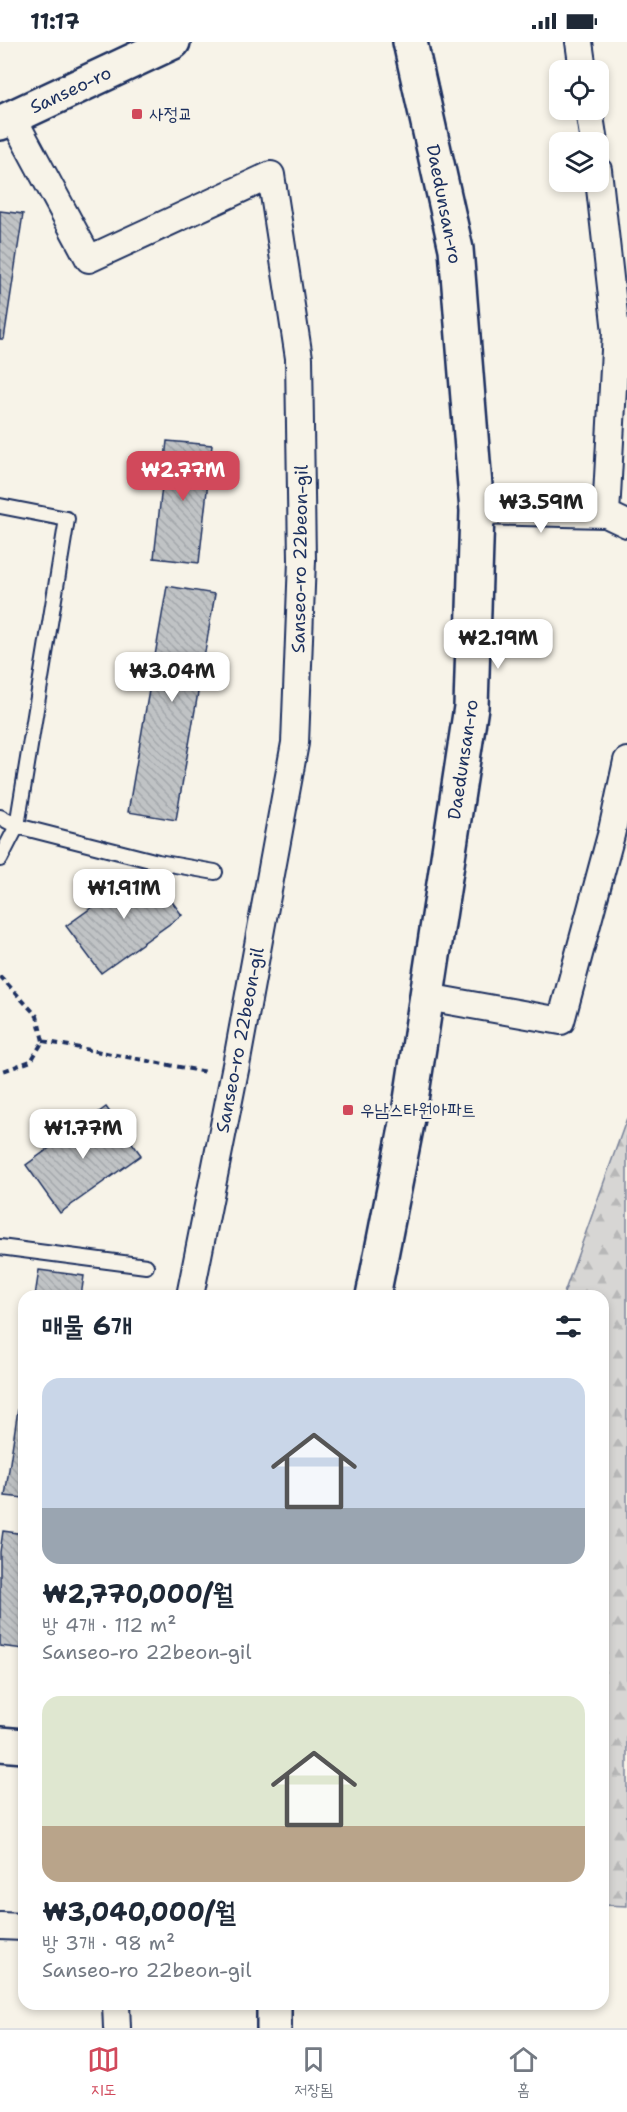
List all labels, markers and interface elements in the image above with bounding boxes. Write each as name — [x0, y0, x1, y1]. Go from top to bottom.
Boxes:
text: 11:17 — [30, 7, 80, 36]
map controls — [549, 60, 609, 192]
button: locate — [549, 60, 609, 120]
street label: Sanseo-ro — [26, 61, 115, 119]
place label: 사정교 — [149, 102, 192, 126]
marker: 사정교 — [130, 107, 144, 121]
button: layers — [549, 132, 609, 192]
street label: Daedunsan-ro — [421, 142, 467, 266]
pin: ₩2.77M — [134, 451, 232, 502]
text: ₩2.77M — [141, 457, 225, 483]
street label: Sanseo-ro 22beon-gil — [286, 464, 314, 653]
pin: ₩3.59M — [492, 483, 590, 534]
text: ₩3.59M — [498, 489, 584, 515]
pin: ₩2.19M — [449, 619, 547, 670]
text: ₩2.19M — [458, 625, 538, 651]
pin: ₩3.04M — [123, 652, 221, 703]
text: ₩3.04M — [129, 658, 215, 684]
street label: Daedunsan-ro — [442, 699, 483, 821]
pin: ₩1.91M — [75, 869, 173, 920]
text: ₩1.91M — [87, 875, 161, 901]
street label: Sanseo-ro 22beon-gil — [210, 945, 270, 1135]
place label: 우남스타원아파트 — [360, 1098, 476, 1122]
marker: 우남스타원아파트 — [341, 1103, 355, 1117]
pin: ₩1.77M — [34, 1109, 132, 1160]
text: ₩1.77M — [44, 1115, 122, 1141]
text: 매물 6개 — [42, 1308, 132, 1343]
icon: filters — [552, 1310, 585, 1343]
icon: home — [260, 1417, 368, 1525]
text: ₩2,770,000/월 — [42, 1576, 234, 1611]
text: 방 4개 · 112 m² — [42, 1612, 177, 1638]
text: Sanseo-ro 22beon-gil — [42, 1639, 251, 1665]
icon: home — [260, 1735, 368, 1843]
text: ₩3,040,000/월 — [42, 1894, 236, 1929]
text: 방 3개 · 98 m² — [42, 1930, 175, 1956]
text: Sanseo-ro 22beon-gil — [42, 1957, 251, 1983]
tab: 지도 — [87, 2043, 120, 2100]
tab: 저장됨 — [294, 2043, 333, 2100]
tab: 홈 — [507, 2043, 540, 2100]

